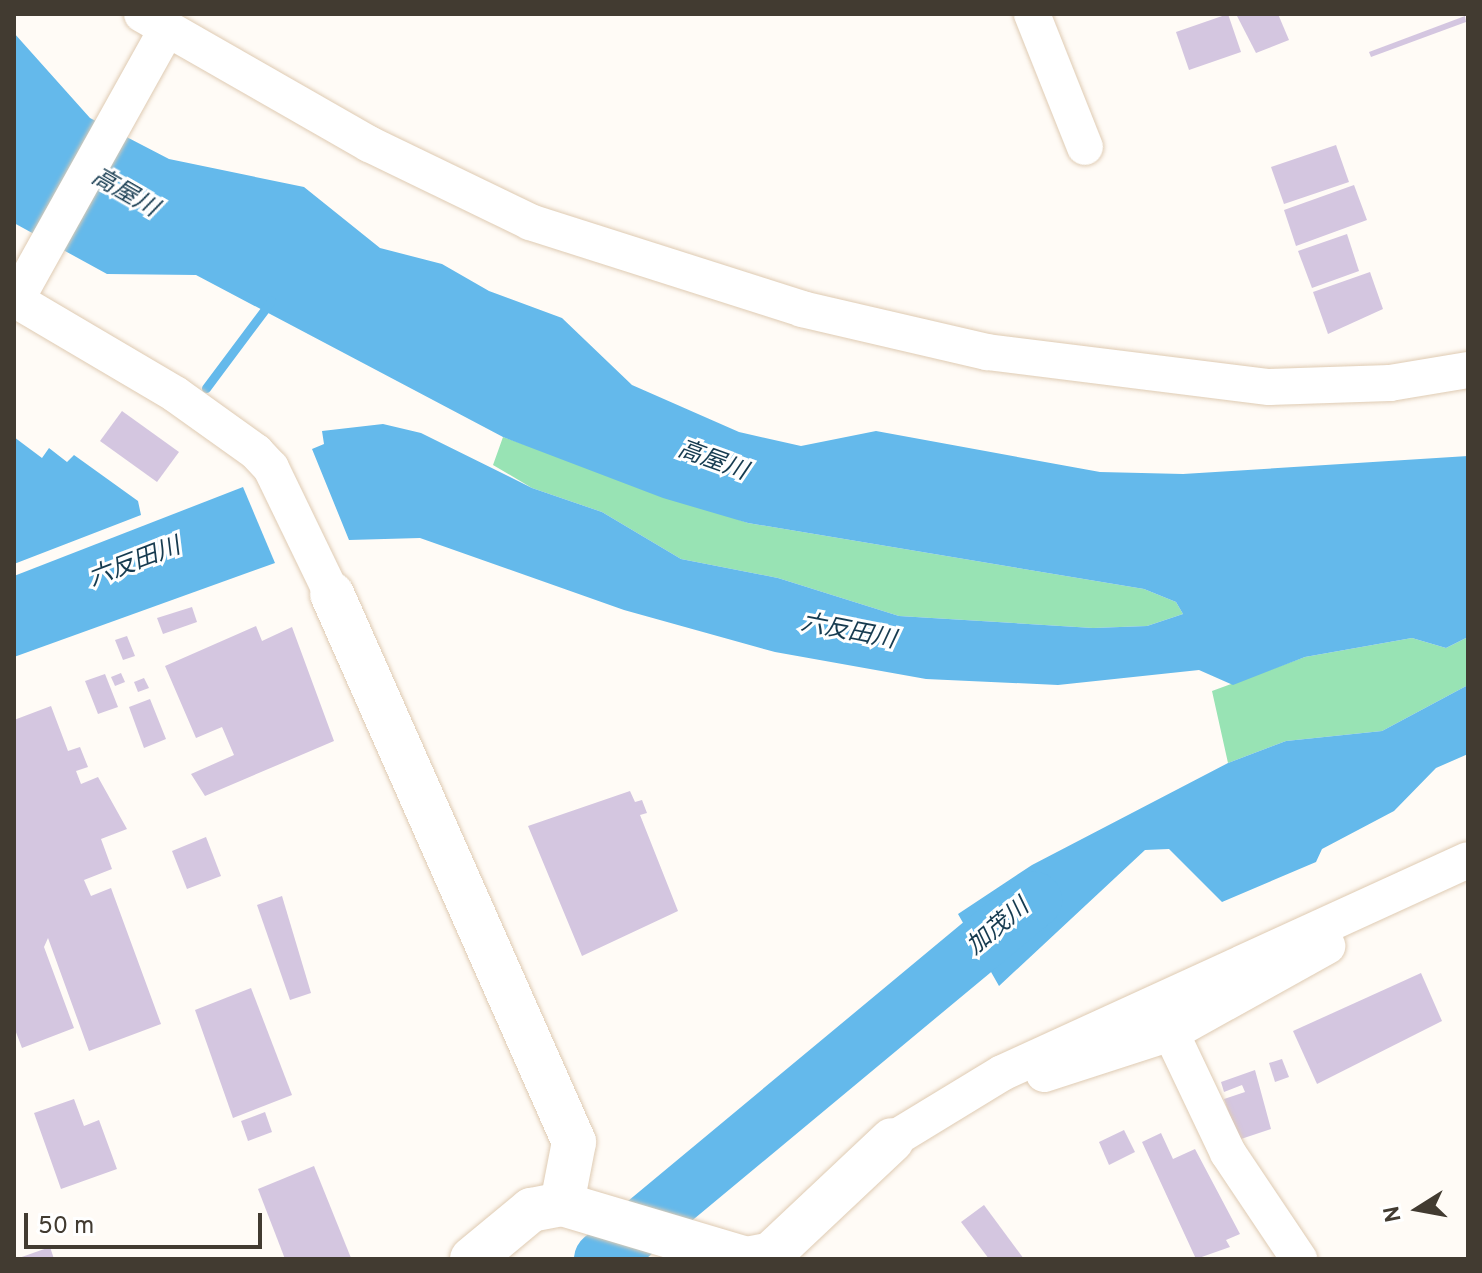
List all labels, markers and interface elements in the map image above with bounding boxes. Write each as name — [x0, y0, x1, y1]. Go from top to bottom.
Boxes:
water label: 高屋川 — [86, 164, 162, 224]
water label: 高屋川 — [673, 436, 751, 488]
water label: 六反田川 — [85, 533, 185, 595]
water label: 六反田川 — [798, 610, 898, 656]
water label: 加茂川 — [962, 894, 1036, 962]
north arrow — [1378, 1169, 1458, 1249]
scale bar — [28, 1197, 266, 1247]
text: N — [1379, 1203, 1409, 1224]
text: 50 m — [38, 1212, 94, 1242]

